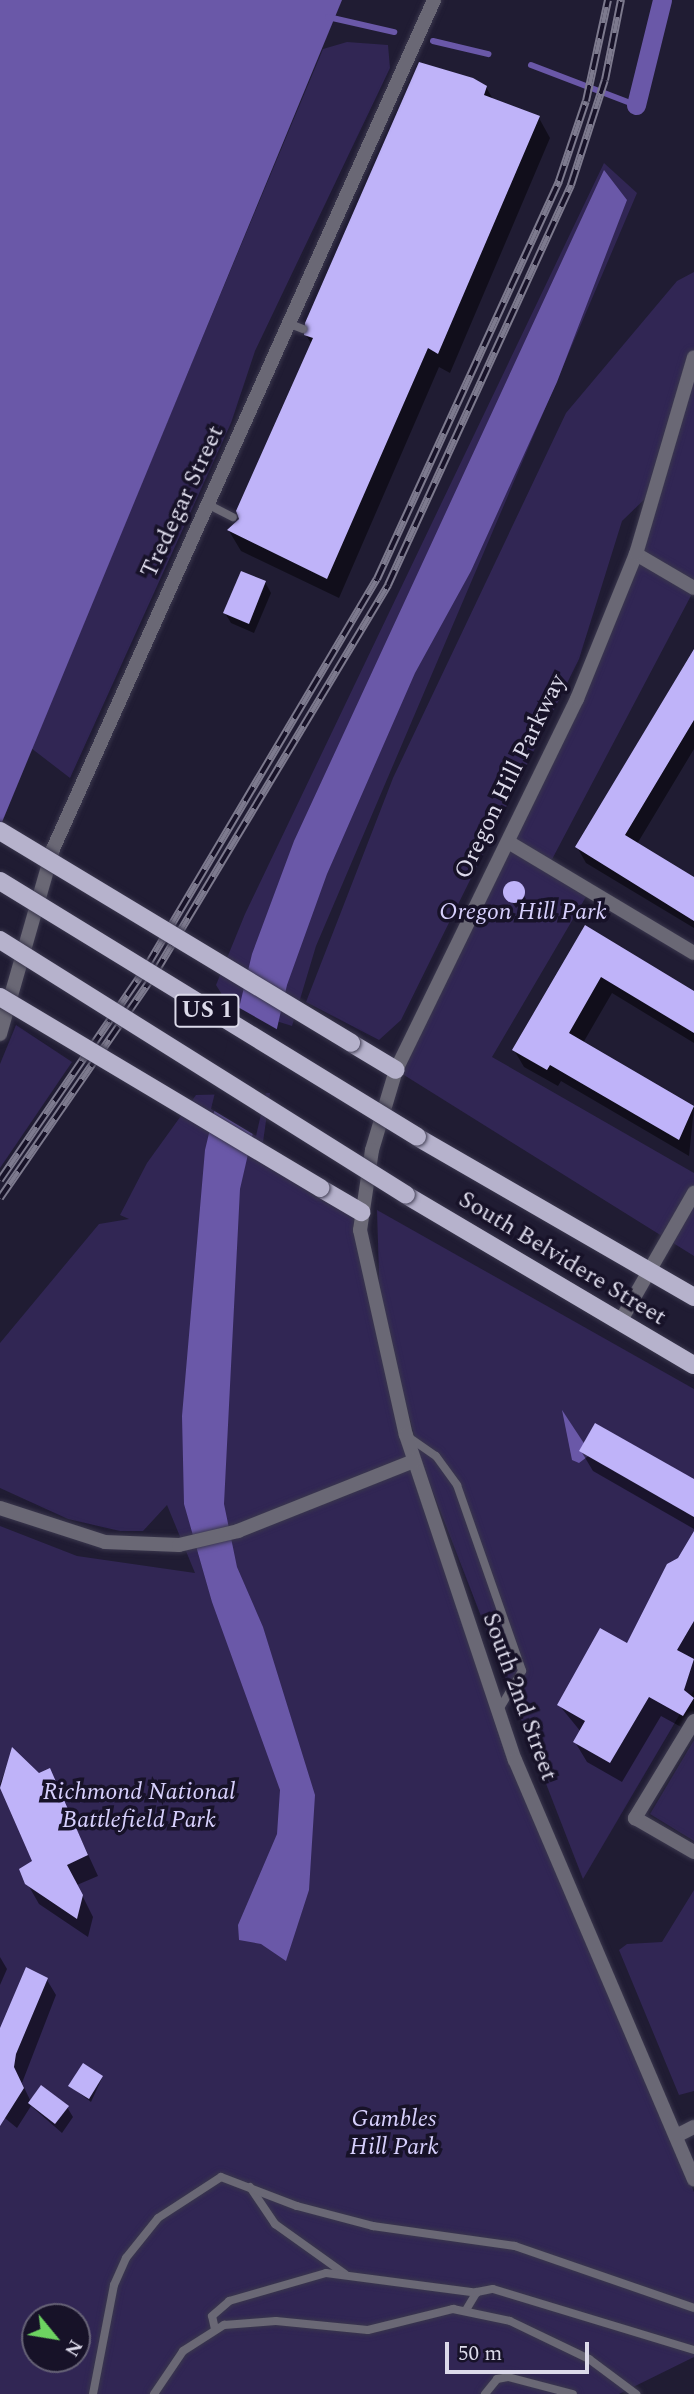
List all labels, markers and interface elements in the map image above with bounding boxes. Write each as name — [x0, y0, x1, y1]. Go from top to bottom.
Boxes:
street label: Tredegar Street — [135, 421, 231, 583]
street label: Oregon Hill Parkway — [449, 670, 573, 884]
park label: Oregon Hill Park — [439, 899, 607, 927]
road number: US 1 — [174, 992, 240, 1030]
street label: South Belvidere Street — [453, 1186, 671, 1332]
street label: South 2nd Street — [475, 1609, 563, 1785]
park label: Richmond National Battlefield Park — [43, 1779, 235, 1835]
park label: Gambles Hill Park — [349, 2106, 439, 2162]
north arrow — [21, 2303, 91, 2373]
scale bar — [449, 2328, 592, 2372]
text: N — [56, 2334, 89, 2362]
text: 50 m — [458, 2338, 502, 2370]

